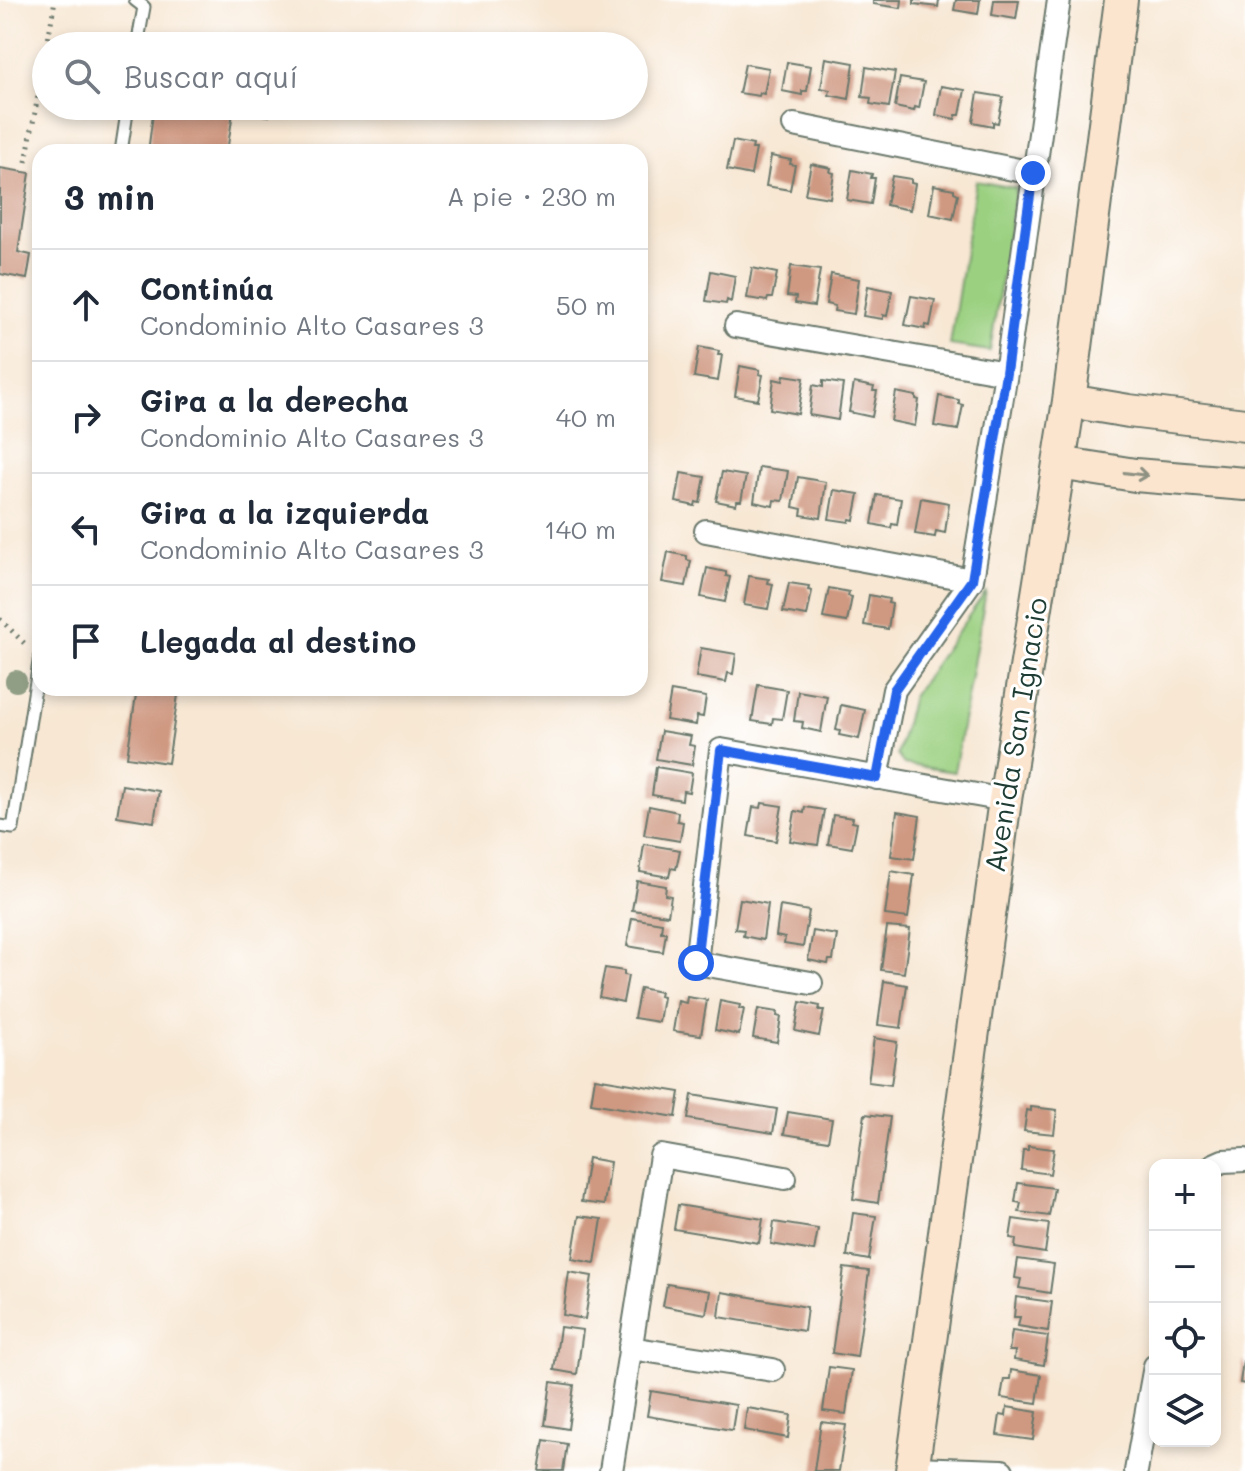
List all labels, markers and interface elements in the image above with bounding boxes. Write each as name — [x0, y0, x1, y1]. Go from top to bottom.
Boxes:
search box — [32, 32, 648, 120]
icon: search — [60, 54, 104, 98]
text: Buscar aquí — [124, 56, 298, 96]
route end — [1015, 155, 1051, 191]
text: 3 min — [64, 174, 155, 219]
text: A pie · 230 m — [447, 179, 616, 213]
text: Continúa — [140, 268, 274, 308]
icon: ahead — [64, 283, 108, 327]
text: 50 m — [556, 288, 616, 322]
text: Condominio Alto Casares 3 — [140, 308, 484, 342]
text: Gira a la derecha — [140, 380, 409, 420]
icon: right — [64, 395, 108, 439]
text: 40 m — [556, 400, 616, 434]
text: Condominio Alto Casares 3 — [140, 420, 484, 454]
one-way arrow — [1122, 467, 1149, 482]
text: Gira a la izquierda — [140, 492, 429, 532]
icon: left — [64, 507, 108, 551]
text: 140 m — [544, 512, 616, 546]
text: Condominio Alto Casares 3 — [140, 532, 484, 566]
street label: Avenida San Ignacio — [976, 595, 1055, 875]
icon: arrive — [64, 619, 108, 663]
text: Llegada al destino — [140, 621, 416, 661]
route start — [678, 945, 714, 981]
map controls — [1149, 1159, 1221, 1447]
button: + — [1149, 1159, 1221, 1231]
button: − — [1149, 1231, 1221, 1303]
button: locate — [1149, 1303, 1221, 1375]
button: layers — [1149, 1375, 1221, 1447]

